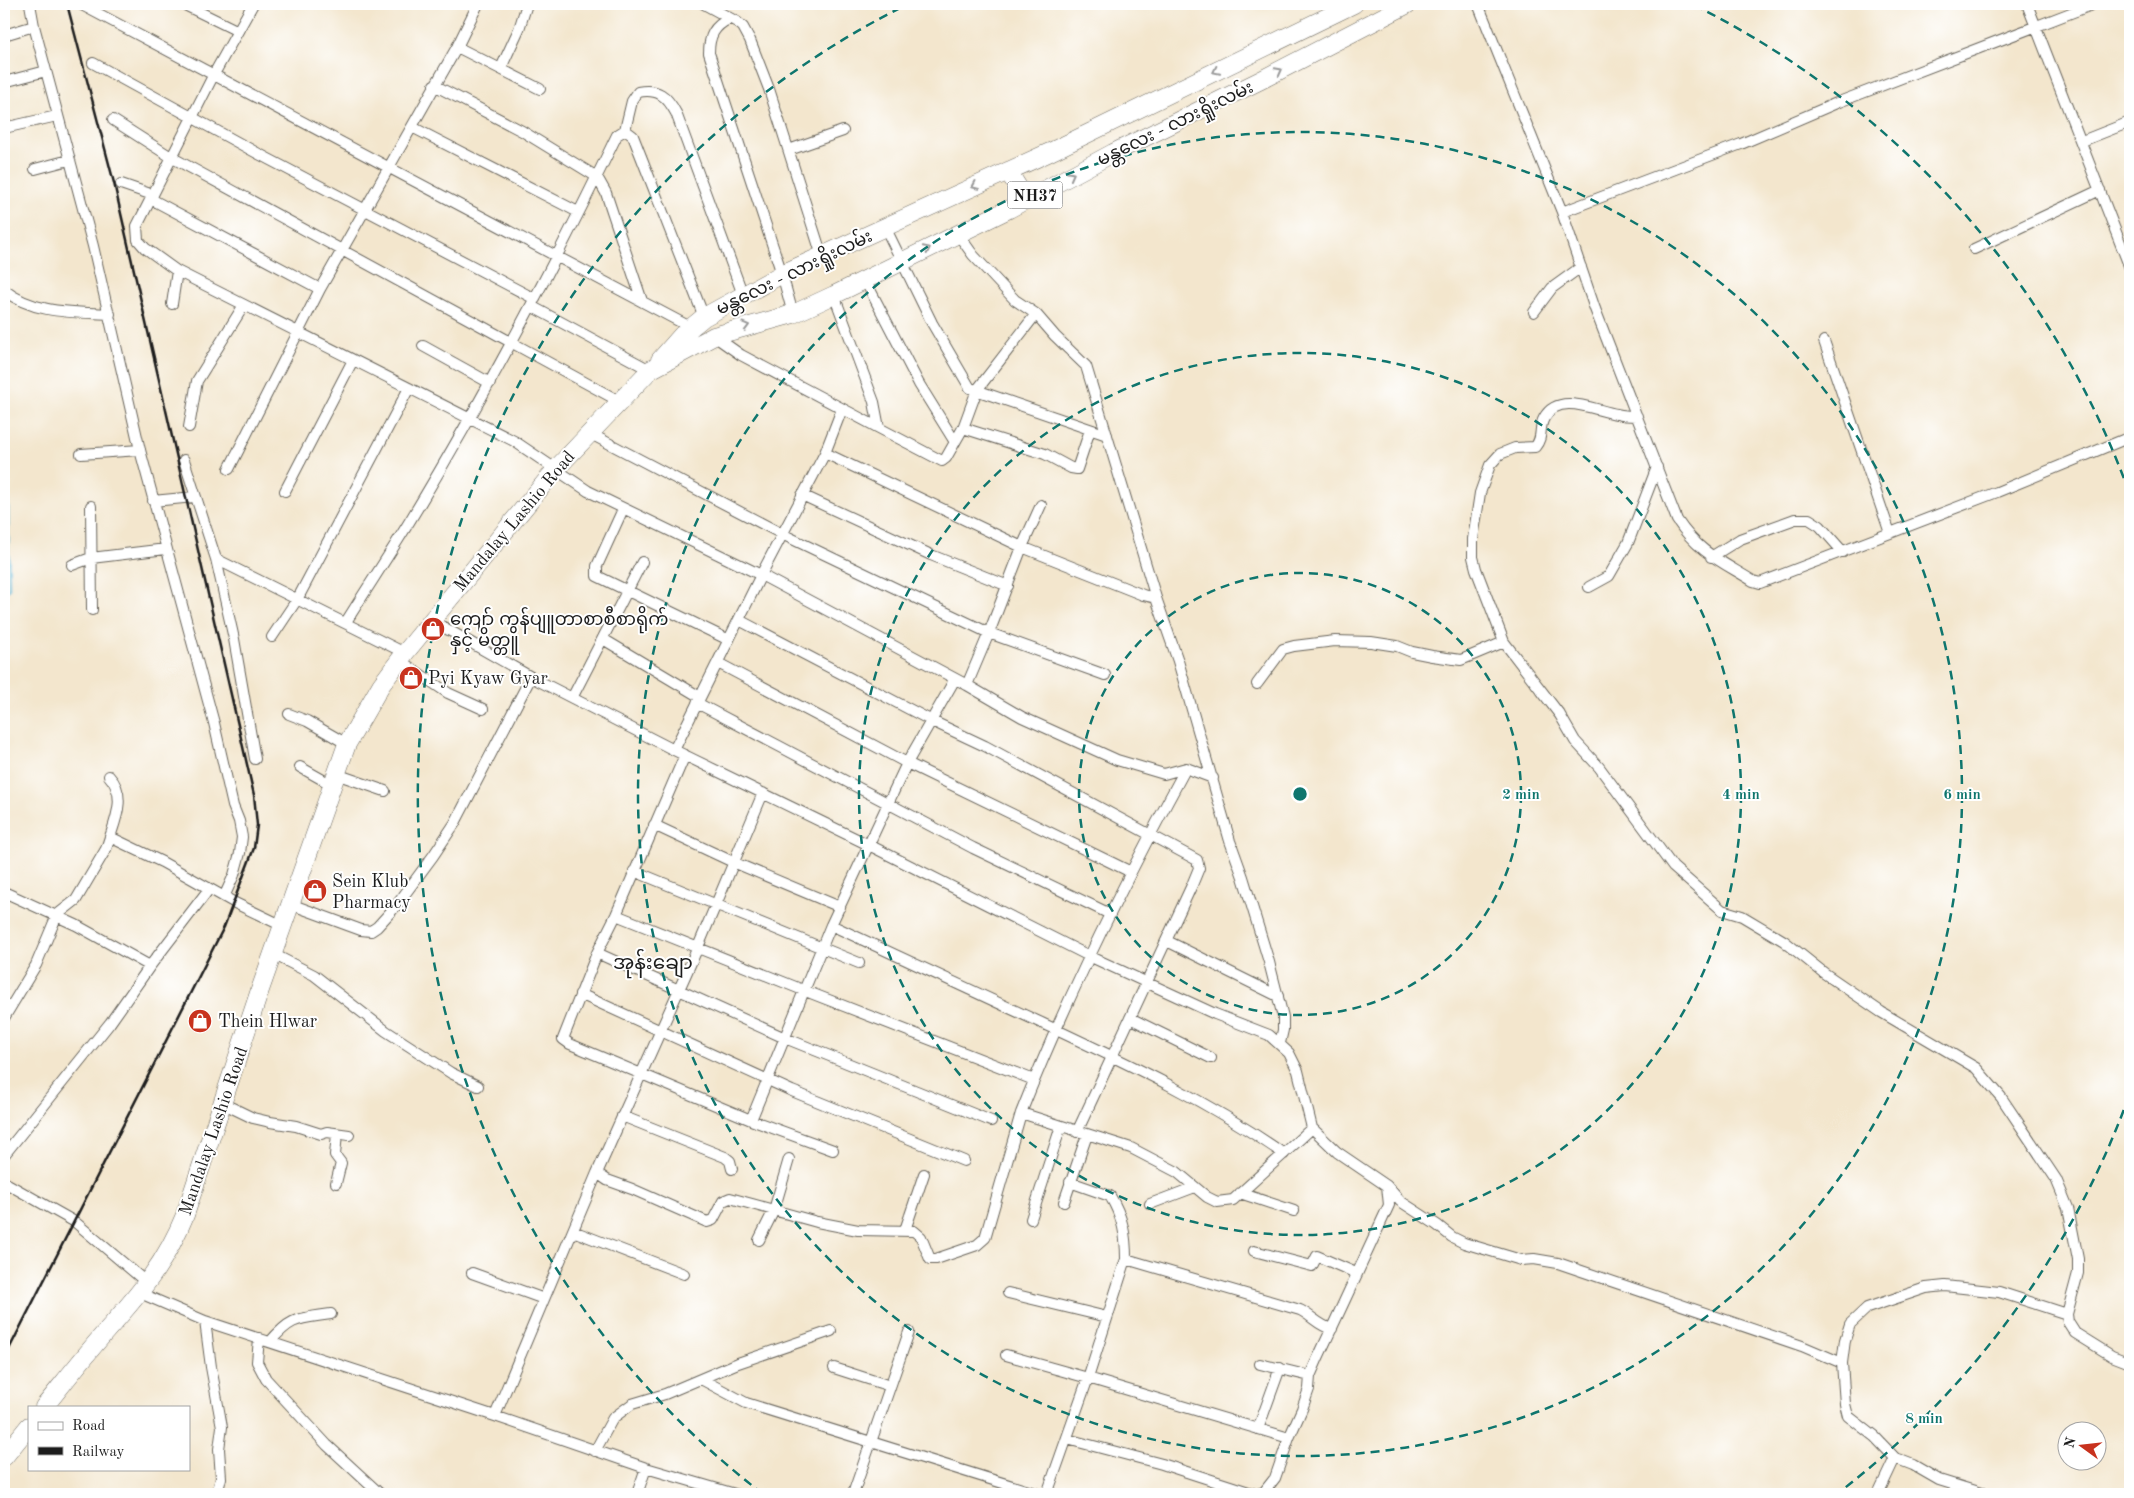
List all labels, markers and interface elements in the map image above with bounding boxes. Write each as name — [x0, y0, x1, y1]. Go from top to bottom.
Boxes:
one-way arrow — [1212, 65, 1221, 75]
one-way arrow — [1274, 67, 1283, 77]
street label: မန္တလေး - လားရှိုးလမ်း — [1092, 73, 1258, 174]
one-way arrow — [1066, 171, 1075, 181]
one-way arrow — [971, 180, 980, 191]
road number: NH37 — [1008, 182, 1062, 208]
street label: မန္တလေး - လားရှိုးလမ်း — [711, 222, 877, 323]
one-way arrow — [922, 245, 931, 255]
one-way arrow — [741, 321, 750, 332]
street label: Mandalay Lashio Road — [451, 448, 579, 595]
place label: ကျော် ကွန်ပျူတာစာစီစာရိုက် နှင့် မိတ္တူ — [450, 605, 668, 655]
shop icon: ကျော် ကွန်ပျူတာစာစီစာရိုက် နှင့် မိတ္တူ — [420, 616, 446, 642]
shop icon: Pyi Kyaw Gyar — [398, 665, 424, 691]
place label: Pyi Kyaw Gyar — [428, 670, 549, 688]
centre of rings — [1291, 785, 1309, 803]
text: 2 min — [1502, 788, 1540, 803]
text: 4 min — [1722, 788, 1760, 803]
text: 6 min — [1943, 788, 1981, 803]
place label: Sein Klub Pharmacy — [332, 873, 411, 912]
shop icon: Sein Klub Pharmacy — [302, 878, 328, 904]
district label: အုန်းချော — [613, 948, 693, 979]
shop icon: Thein Hlwar — [187, 1008, 213, 1034]
place label: Thein Hlwar — [218, 1013, 318, 1031]
street label: Mandalay Lashio Road — [177, 1044, 251, 1218]
legend — [28, 1406, 190, 1470]
text: 8 min — [1905, 1412, 1943, 1427]
text: Road — [72, 1419, 106, 1434]
north arrow — [2056, 1420, 2106, 1470]
text: N — [2062, 1436, 2079, 1450]
text: Railway — [72, 1445, 125, 1460]

